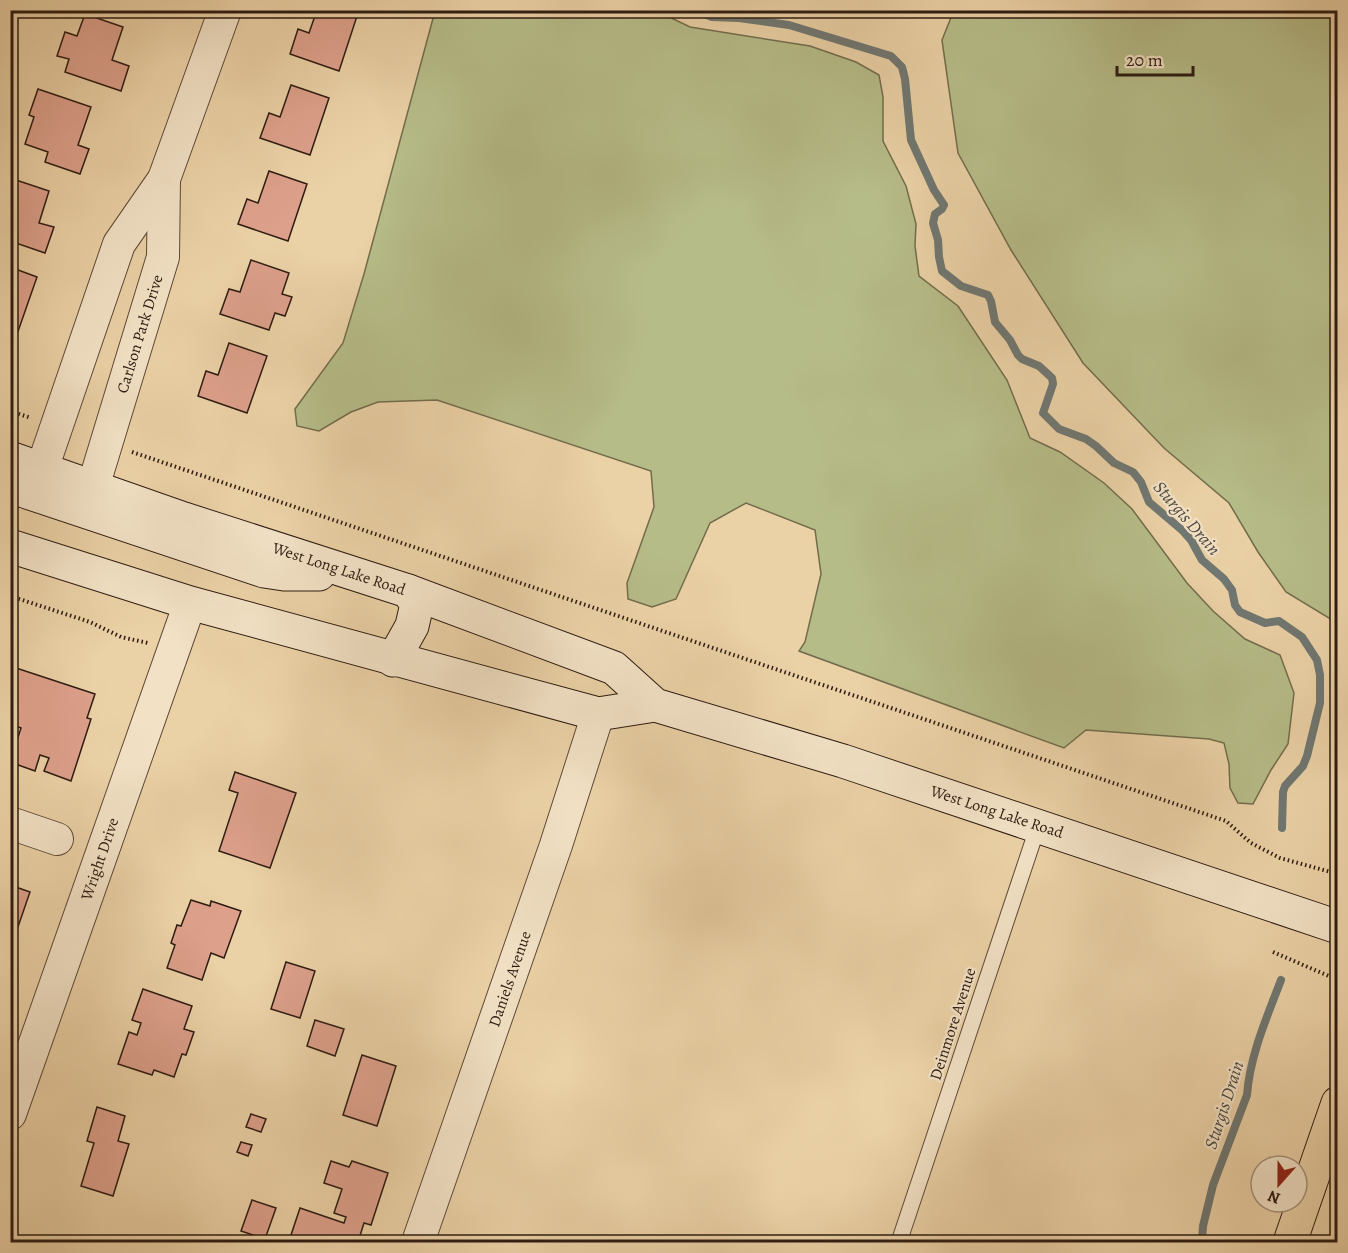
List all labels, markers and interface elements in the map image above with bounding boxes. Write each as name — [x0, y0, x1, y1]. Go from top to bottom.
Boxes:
scale bar — [1117, 39, 1194, 77]
text: 20 m — [1126, 48, 1163, 72]
street label: Carlson Park Drive — [112, 272, 168, 396]
water label: Sturgis Drain — [1148, 476, 1226, 560]
street label: West Long Lake Road — [269, 537, 409, 601]
street label: West Long Lake Road — [927, 780, 1067, 844]
street label: Wright Drive — [75, 815, 124, 904]
street label: Daniels Avenue — [483, 928, 537, 1030]
street label: Deinmore Avenue — [924, 965, 982, 1083]
water label: Sturgis Drain — [1198, 1058, 1250, 1152]
north arrow — [1249, 1154, 1309, 1214]
text: N — [1264, 1185, 1283, 1209]

